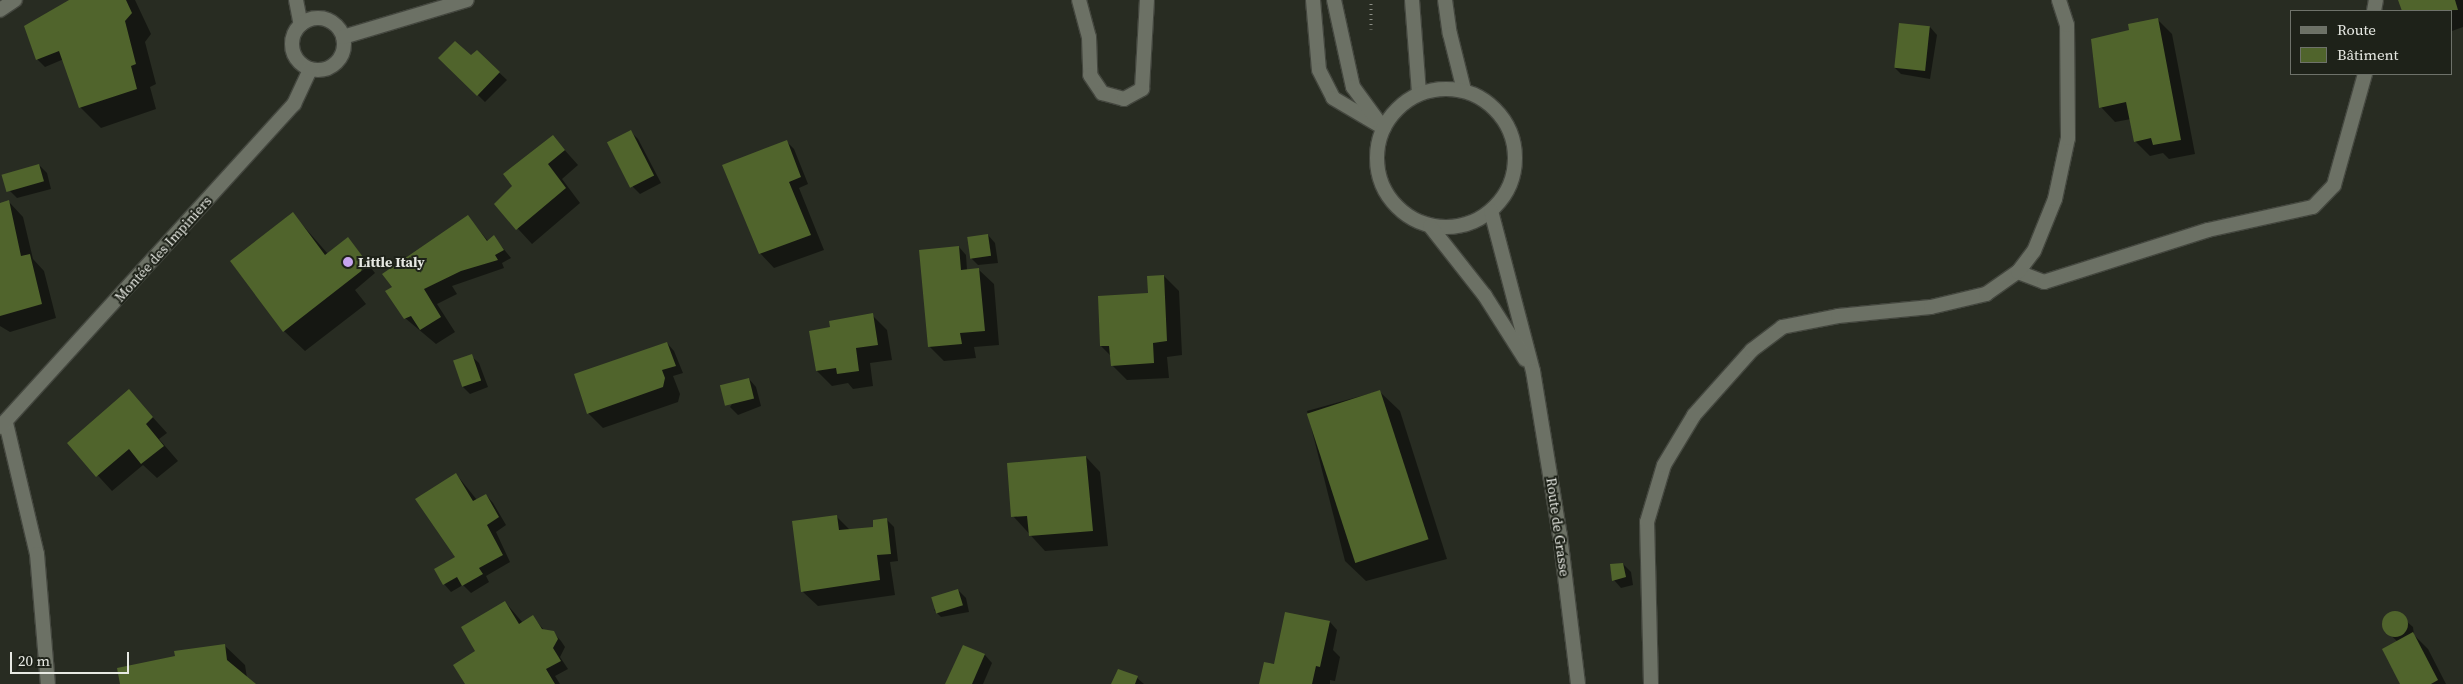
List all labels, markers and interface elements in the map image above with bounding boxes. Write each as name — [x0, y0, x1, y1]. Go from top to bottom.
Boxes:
legend — [2290, 10, 2453, 75]
text: Route — [2337, 19, 2376, 40]
text: Bâtiment — [2337, 44, 2398, 65]
street label: Montée des Impiniers — [111, 193, 215, 305]
place label: Little Italy — [358, 254, 425, 270]
marker: Little Italy — [342, 256, 354, 268]
street label: Route de Grasse — [1543, 476, 1573, 578]
scale bar — [12, 642, 131, 674]
text: 20 m — [18, 650, 50, 671]

